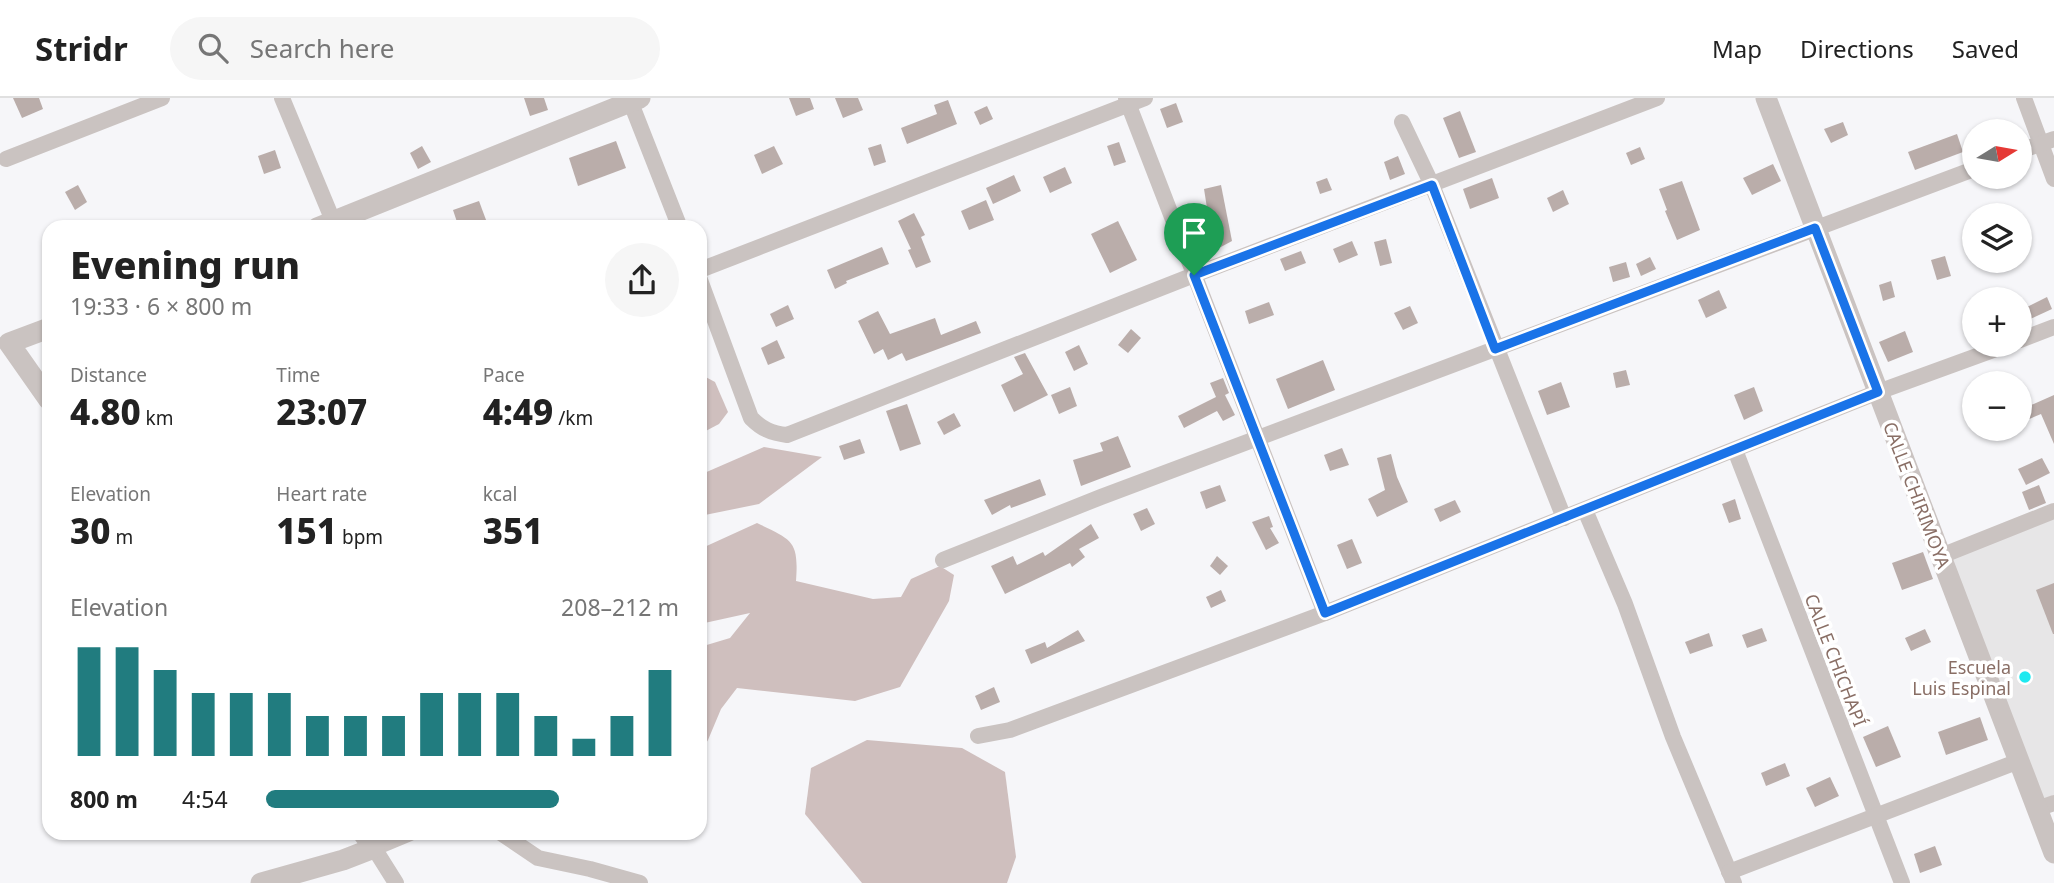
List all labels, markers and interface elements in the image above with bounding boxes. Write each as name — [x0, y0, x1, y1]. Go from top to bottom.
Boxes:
search box — [170, 17, 660, 80]
text: Stridr — [35, 26, 128, 71]
icon: search — [194, 29, 232, 67]
text: Search here — [250, 30, 394, 66]
text: Map — [1712, 32, 1762, 65]
text: Directions — [1800, 32, 1914, 65]
text: Saved — [1952, 32, 2019, 65]
north arrow — [1962, 119, 2032, 189]
map controls — [1962, 119, 2032, 441]
pin — [1164, 203, 1224, 275]
button: layers — [1962, 203, 2032, 273]
icon: arrive — [1175, 214, 1213, 252]
text: Evening run — [70, 238, 300, 290]
button: share — [605, 243, 679, 317]
button: + — [1962, 287, 2032, 357]
text: 19:33 · 6 × 800 m — [70, 290, 252, 322]
text: Distance — [70, 362, 147, 388]
text: Time — [276, 362, 320, 388]
text: Pace — [483, 362, 525, 388]
button: − — [1962, 371, 2032, 441]
text: 4.80 — [70, 388, 141, 435]
text: 23:07 — [276, 388, 367, 435]
text: 4:49 — [483, 388, 553, 435]
text: km — [141, 405, 174, 431]
text: /km — [553, 405, 593, 431]
street label: CALLE CHIRIMOYA — [1878, 418, 1956, 572]
text: Elevation — [70, 481, 151, 507]
text: Heart rate — [276, 481, 367, 507]
text: kcal — [483, 481, 517, 507]
text: 30 — [70, 507, 110, 554]
text: 151 — [276, 507, 337, 554]
text: 351 — [483, 507, 543, 554]
text: m — [110, 524, 133, 550]
text: bpm — [337, 524, 383, 550]
street label: CALLE CHICHAPÍ — [1800, 590, 1872, 730]
text: Elevation — [70, 591, 168, 623]
text: 208–212 m — [561, 591, 679, 623]
place label: Escuela Luis Espinal — [1912, 655, 2011, 700]
marker: Escuela Luis Espinal — [2017, 669, 2033, 685]
text: 800 m — [70, 783, 138, 815]
text: 4:54 — [182, 783, 228, 815]

